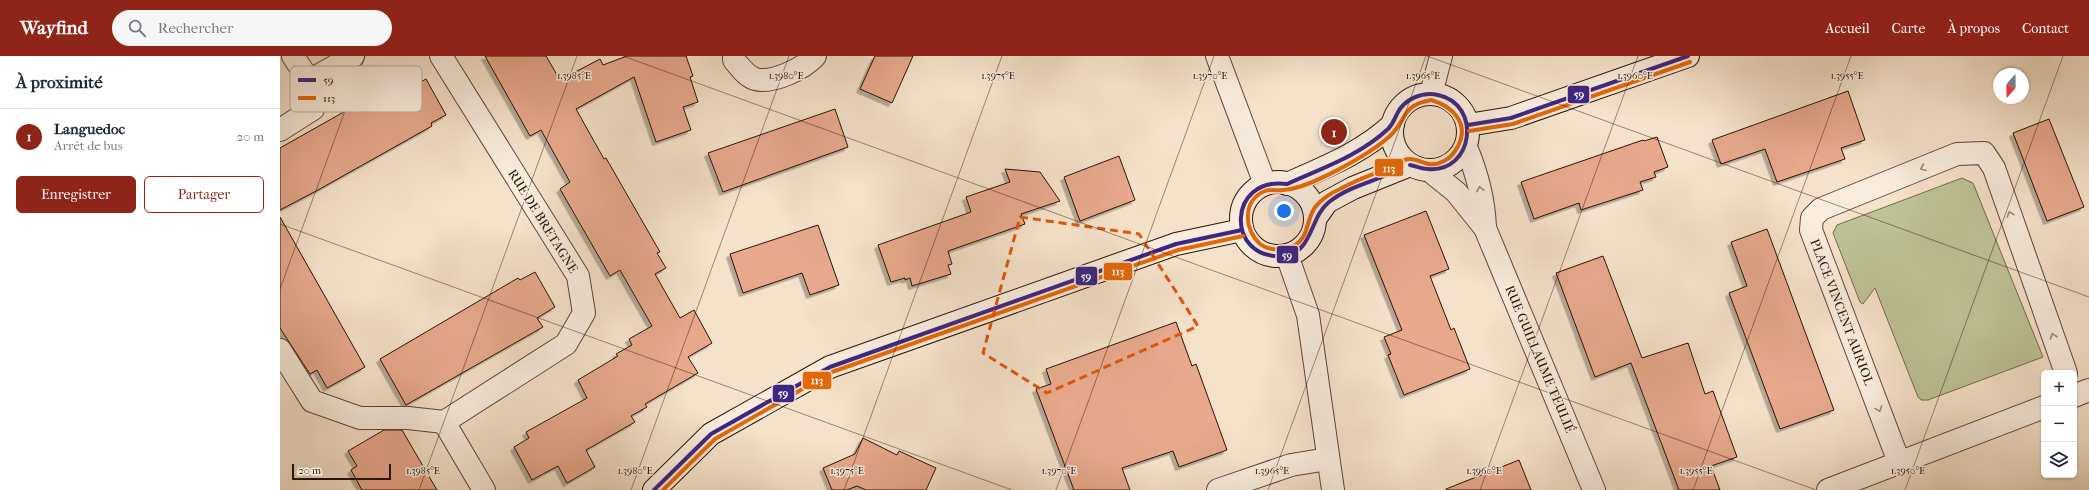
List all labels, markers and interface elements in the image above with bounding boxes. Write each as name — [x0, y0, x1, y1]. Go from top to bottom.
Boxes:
search box — [112, 10, 392, 46]
text: Wayfind — [20, 17, 88, 39]
icon: search — [126, 17, 148, 39]
text: Rechercher — [158, 19, 233, 37]
text: Accueil — [1825, 20, 1870, 37]
text: Carte — [1892, 20, 1925, 37]
text: À propos — [1947, 20, 2000, 37]
text: Contact — [2022, 20, 2069, 37]
legend — [290, 66, 422, 112]
north arrow — [1993, 68, 2029, 104]
text: 1.3985°E — [557, 70, 591, 82]
text: 1.3980°E — [768, 70, 804, 82]
text: 1.3975°E — [981, 70, 1015, 82]
text: 1.3970°E — [1193, 70, 1227, 82]
text: 1.3965°E — [1406, 70, 1440, 82]
text: 1.3960°E — [1617, 70, 1653, 82]
text: 1.3955°E — [1830, 70, 1864, 82]
text: À proximité — [16, 72, 103, 92]
text: 59 — [323, 74, 334, 87]
line badge: 59 — [1567, 85, 1590, 104]
text: 59 — [1574, 88, 1584, 101]
text: 113 — [323, 92, 335, 105]
pin: 1 — [1321, 117, 1347, 147]
text: Languedoc — [54, 120, 125, 138]
text: 1 — [27, 129, 31, 144]
text: 20 m — [237, 129, 264, 144]
text: Arrêt de bus — [54, 138, 122, 153]
line badge: 113 — [1374, 158, 1404, 177]
text: 113 — [1383, 162, 1396, 175]
one-way arrow — [1920, 163, 1928, 171]
street label: RUE DE BRETAGNE — [505, 166, 581, 276]
button: Enregistrer — [16, 176, 136, 213]
button: Partager — [144, 176, 264, 213]
one-way arrow — [1477, 186, 1485, 192]
your location — [1274, 201, 1294, 221]
one-way arrow — [2006, 210, 2015, 217]
street label: PLACE VINCENT AURIOL — [1807, 237, 1877, 387]
line badge: 59 — [1276, 245, 1299, 264]
text: 59 — [1282, 249, 1292, 262]
line badge: 113 — [1103, 262, 1133, 281]
text: 113 — [1112, 265, 1125, 278]
line badge: 59 — [1075, 266, 1098, 286]
text: 59 — [1081, 270, 1091, 283]
street label: RUE GUILLAUME TEULIÉ — [1502, 283, 1578, 435]
one-way arrow — [2050, 333, 2058, 340]
map controls — [2041, 370, 2077, 478]
button: + — [2041, 370, 2077, 406]
line badge: 113 — [802, 371, 832, 390]
text: 113 — [811, 374, 824, 387]
line badge: 59 — [772, 384, 795, 403]
text: 59 — [778, 387, 788, 400]
one-way arrow — [1874, 405, 1882, 412]
button: − — [2041, 406, 2077, 442]
button: layers — [2041, 442, 2077, 478]
scale bar — [292, 462, 391, 481]
text: 20 m — [298, 464, 321, 477]
text: 1.3985°E — [406, 465, 440, 477]
text: 1.3980°E — [617, 465, 653, 477]
text: 1.3975°E — [830, 465, 864, 477]
text: 1.3970°E — [1042, 465, 1076, 477]
text: 1.3965°E — [1255, 465, 1289, 477]
text: 1.3960°E — [1466, 465, 1502, 477]
text: 1.3955°E — [1679, 465, 1713, 477]
text: 1.3950°E — [1891, 465, 1925, 477]

